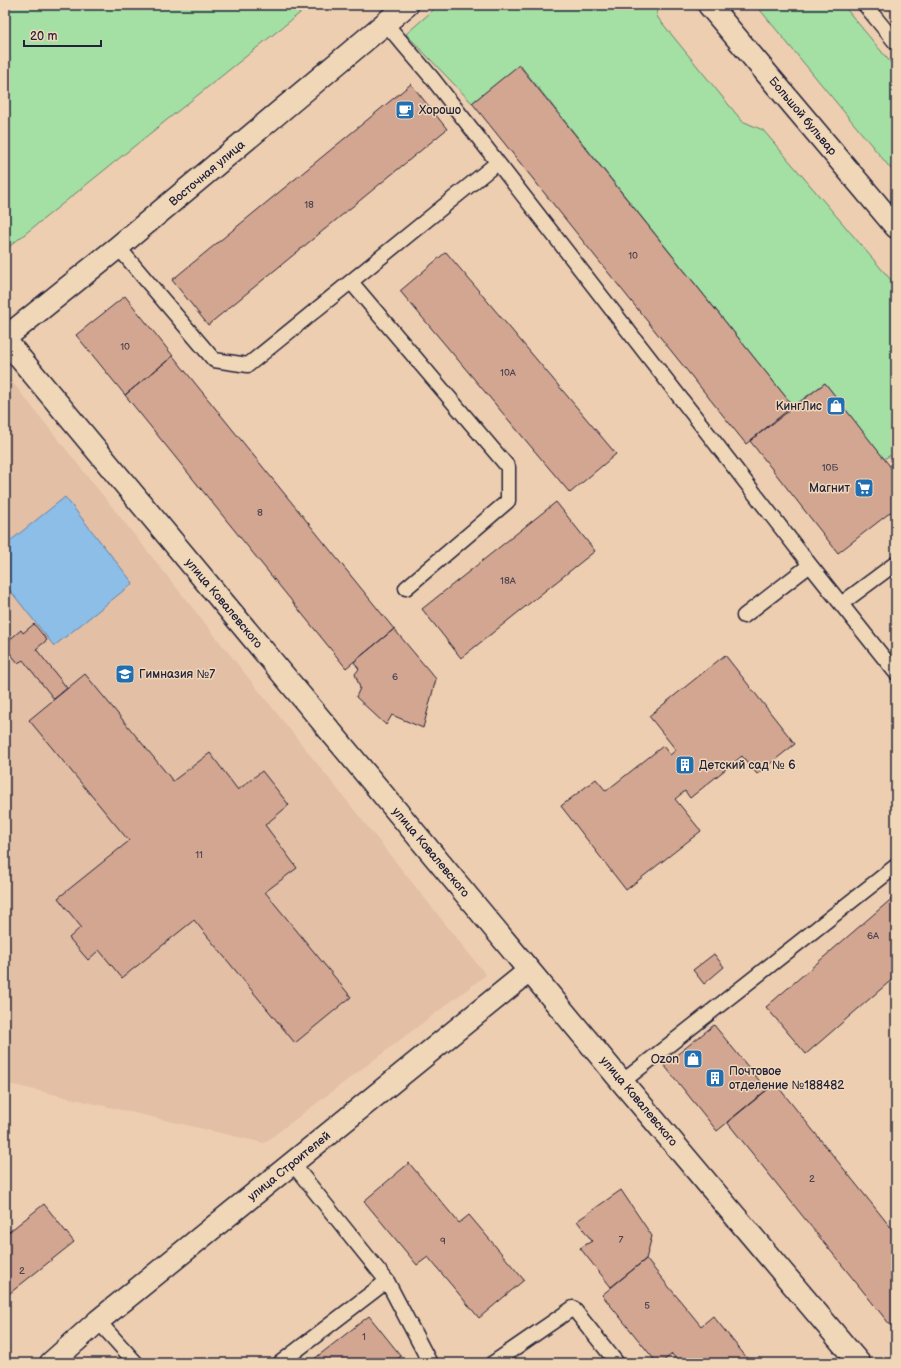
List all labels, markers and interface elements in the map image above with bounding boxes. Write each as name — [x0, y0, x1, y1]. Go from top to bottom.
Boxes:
scale bar — [24, 22, 101, 48]
text: 20 m — [30, 29, 57, 44]
street label: Большой бульвар — [765, 74, 840, 159]
cafe icon: Хорошо — [394, 99, 416, 121]
place label: Хорошо — [419, 103, 461, 118]
street label: Восточная улица — [166, 137, 248, 210]
house number: 18 — [304, 199, 314, 211]
house number: 10 — [628, 250, 638, 262]
house number: 10 — [120, 341, 130, 353]
house number: 10А — [500, 367, 517, 379]
shop icon: КингЛис — [825, 395, 847, 417]
place label: КингЛис — [776, 399, 822, 414]
house number: 10Б — [822, 462, 838, 474]
supermarket icon: Магнит — [853, 477, 875, 499]
place label: Магнит — [809, 481, 850, 496]
house number: 8 — [257, 507, 263, 519]
street label: улица Ковалевского — [182, 555, 266, 651]
house number: 18А — [500, 575, 517, 587]
school or university icon: Гимназия №7 — [114, 663, 136, 685]
place label: Гимназия №7 — [139, 667, 215, 682]
house number: 6 — [392, 671, 398, 683]
building icon: Детский сад № 6 — [674, 754, 696, 776]
place label: Детский сад № 6 — [699, 758, 796, 773]
street label: улица Ковалевского — [389, 804, 473, 900]
house number: 11 — [195, 849, 203, 861]
house number: 6А — [867, 930, 880, 942]
shop icon: Ozon — [682, 1048, 704, 1070]
place label: Ozon — [651, 1052, 679, 1067]
street label: улица Ковалевского — [597, 1053, 681, 1149]
place label: Почтовое отделение №188482 — [729, 1064, 844, 1093]
building icon: Почтовое отделение №188482 — [704, 1067, 726, 1089]
street label: улица Строителей — [245, 1128, 334, 1204]
house number: 2 — [809, 1173, 815, 1185]
house number: 7 — [619, 1234, 624, 1246]
house number: 9 — [440, 1235, 446, 1247]
house number: 2 — [19, 1265, 25, 1277]
house number: 5 — [644, 1300, 650, 1312]
house number: 1 — [362, 1331, 366, 1343]

